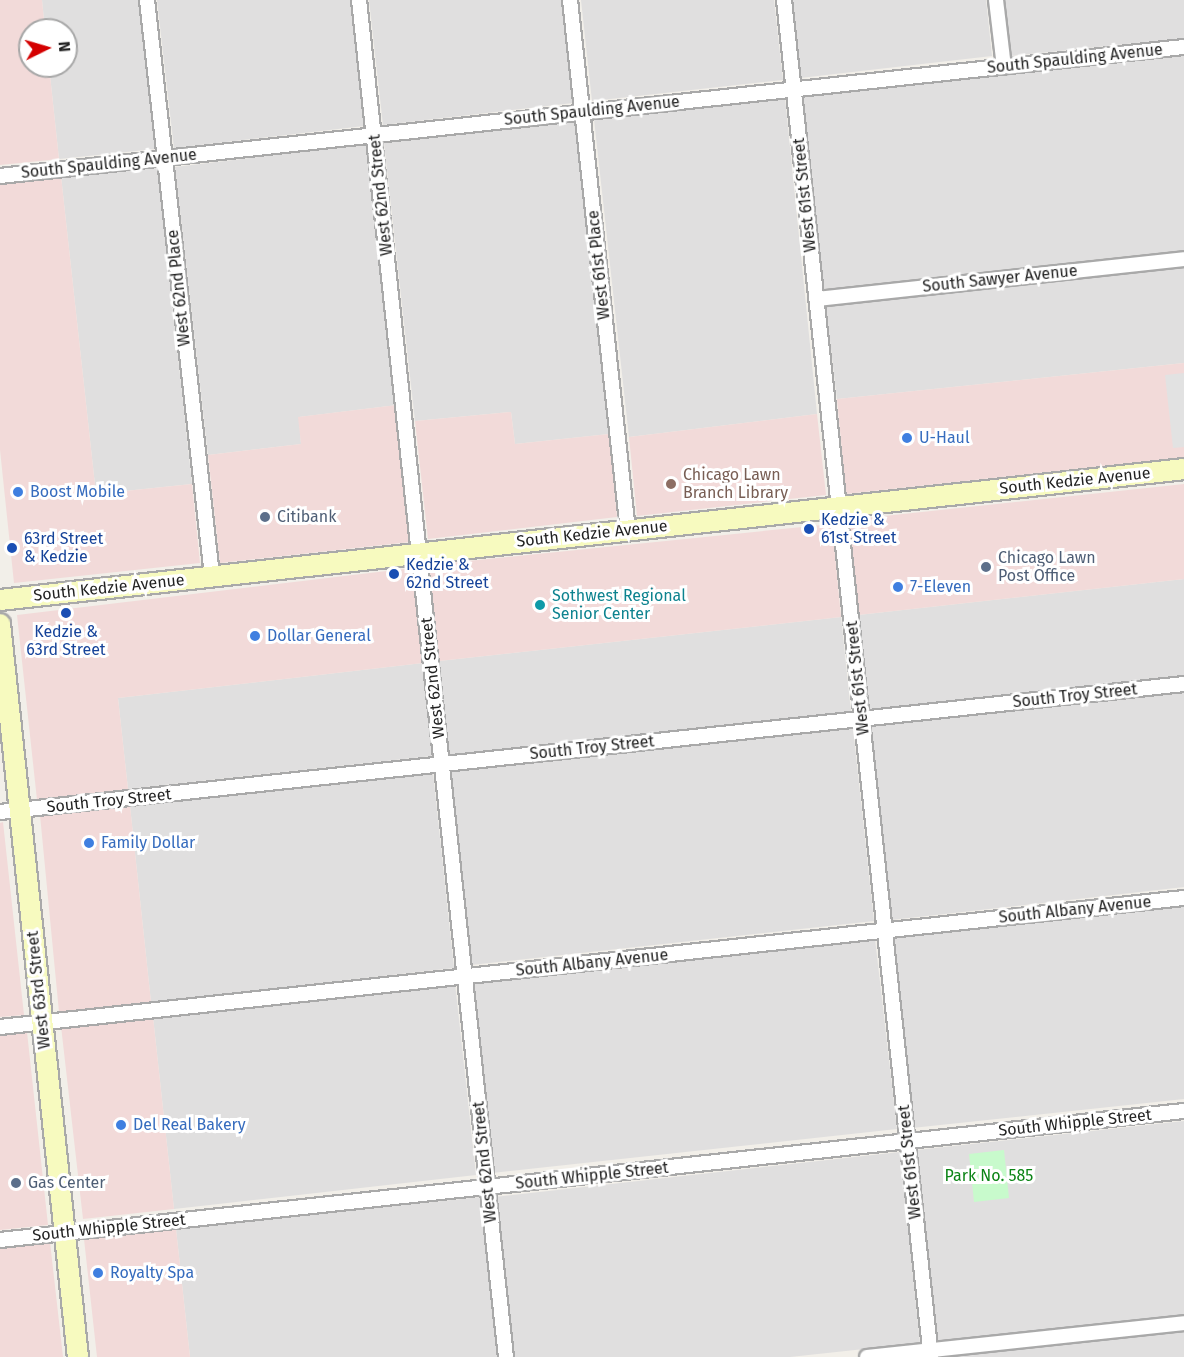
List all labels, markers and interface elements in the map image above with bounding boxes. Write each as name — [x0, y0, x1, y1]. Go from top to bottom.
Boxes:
north arrow — [18, 18, 78, 78]
text: N — [55, 40, 74, 53]
street label: South Spaulding Avenue — [986, 40, 1164, 78]
street label: South Spaulding Avenue — [503, 92, 681, 130]
street label: West 62nd Street — [365, 133, 397, 257]
street label: West 61st Street — [789, 137, 821, 253]
street label: South Spaulding Avenue — [20, 145, 198, 183]
street label: West 61st Place — [584, 209, 614, 321]
street label: West 62nd Place — [163, 229, 195, 347]
street label: South Sawyer Avenue — [922, 261, 1078, 297]
place label: U-Haul — [919, 428, 970, 448]
marker: U-Haul — [900, 431, 914, 445]
street label: South Kedzie Avenue — [999, 464, 1151, 498]
place label: Chicago Lawn Branch Library — [683, 465, 788, 503]
marker: Chicago Lawn Branch Library — [664, 477, 678, 491]
place label: Boost Mobile — [30, 482, 125, 502]
marker: Boost Mobile — [11, 485, 25, 499]
place label: Citibank — [277, 507, 336, 527]
marker: Citibank — [258, 510, 272, 524]
place label: Kedzie & 61st Street — [821, 510, 897, 548]
street label: South Kedzie Avenue — [516, 517, 668, 551]
marker: Kedzie & 61st Street — [802, 522, 816, 536]
place label: 63rd Street & Kedzie — [24, 529, 103, 567]
marker: 63rd Street & Kedzie — [5, 541, 19, 555]
place label: Chicago Lawn Post Office — [998, 548, 1096, 586]
place label: Kedzie & 62nd Street — [406, 555, 489, 593]
marker: Chicago Lawn Post Office — [979, 560, 993, 574]
marker: Kedzie & 62nd Street — [387, 567, 401, 581]
street label: South Kedzie Avenue — [33, 571, 185, 605]
place label: 7-Eleven — [910, 577, 971, 597]
marker: 7-Eleven — [891, 580, 905, 594]
place label: Sothwest Regional Senior Center — [552, 586, 686, 624]
marker: Sothwest Regional Senior Center — [533, 598, 547, 612]
marker: Kedzie & 63rd Street — [59, 606, 73, 620]
street label: West 62nd Street — [417, 616, 449, 740]
street label: West 61st Street — [842, 620, 874, 736]
place label: Kedzie & 63rd Street — [26, 622, 106, 660]
place label: Dollar General — [267, 626, 371, 646]
marker: Dollar General — [248, 629, 262, 643]
street label: South Troy Street — [1012, 680, 1138, 712]
street label: South Troy Street — [529, 732, 655, 764]
street label: South Troy Street — [46, 785, 172, 817]
place label: Family Dollar — [101, 833, 195, 853]
marker: Family Dollar — [82, 836, 96, 850]
street label: South Albany Avenue — [998, 892, 1152, 928]
street label: West 63rd Street — [23, 930, 55, 1050]
street label: South Albany Avenue — [515, 945, 669, 981]
street label: West 62nd Street — [469, 1100, 501, 1224]
street label: West 61st Street — [894, 1104, 926, 1220]
street label: South Whipple Street — [997, 1105, 1153, 1141]
place label: Del Real Bakery — [133, 1115, 246, 1135]
marker: Del Real Bakery — [114, 1118, 128, 1132]
street label: South Whipple Street — [514, 1158, 670, 1194]
park label: Park No. 585 — [945, 1166, 1033, 1186]
place label: Gas Center — [28, 1173, 106, 1193]
marker: Gas Center — [9, 1176, 23, 1190]
street label: South Whipple Street — [31, 1210, 187, 1246]
place label: Royalty Spa — [110, 1263, 194, 1283]
marker: Royalty Spa — [91, 1266, 105, 1280]

